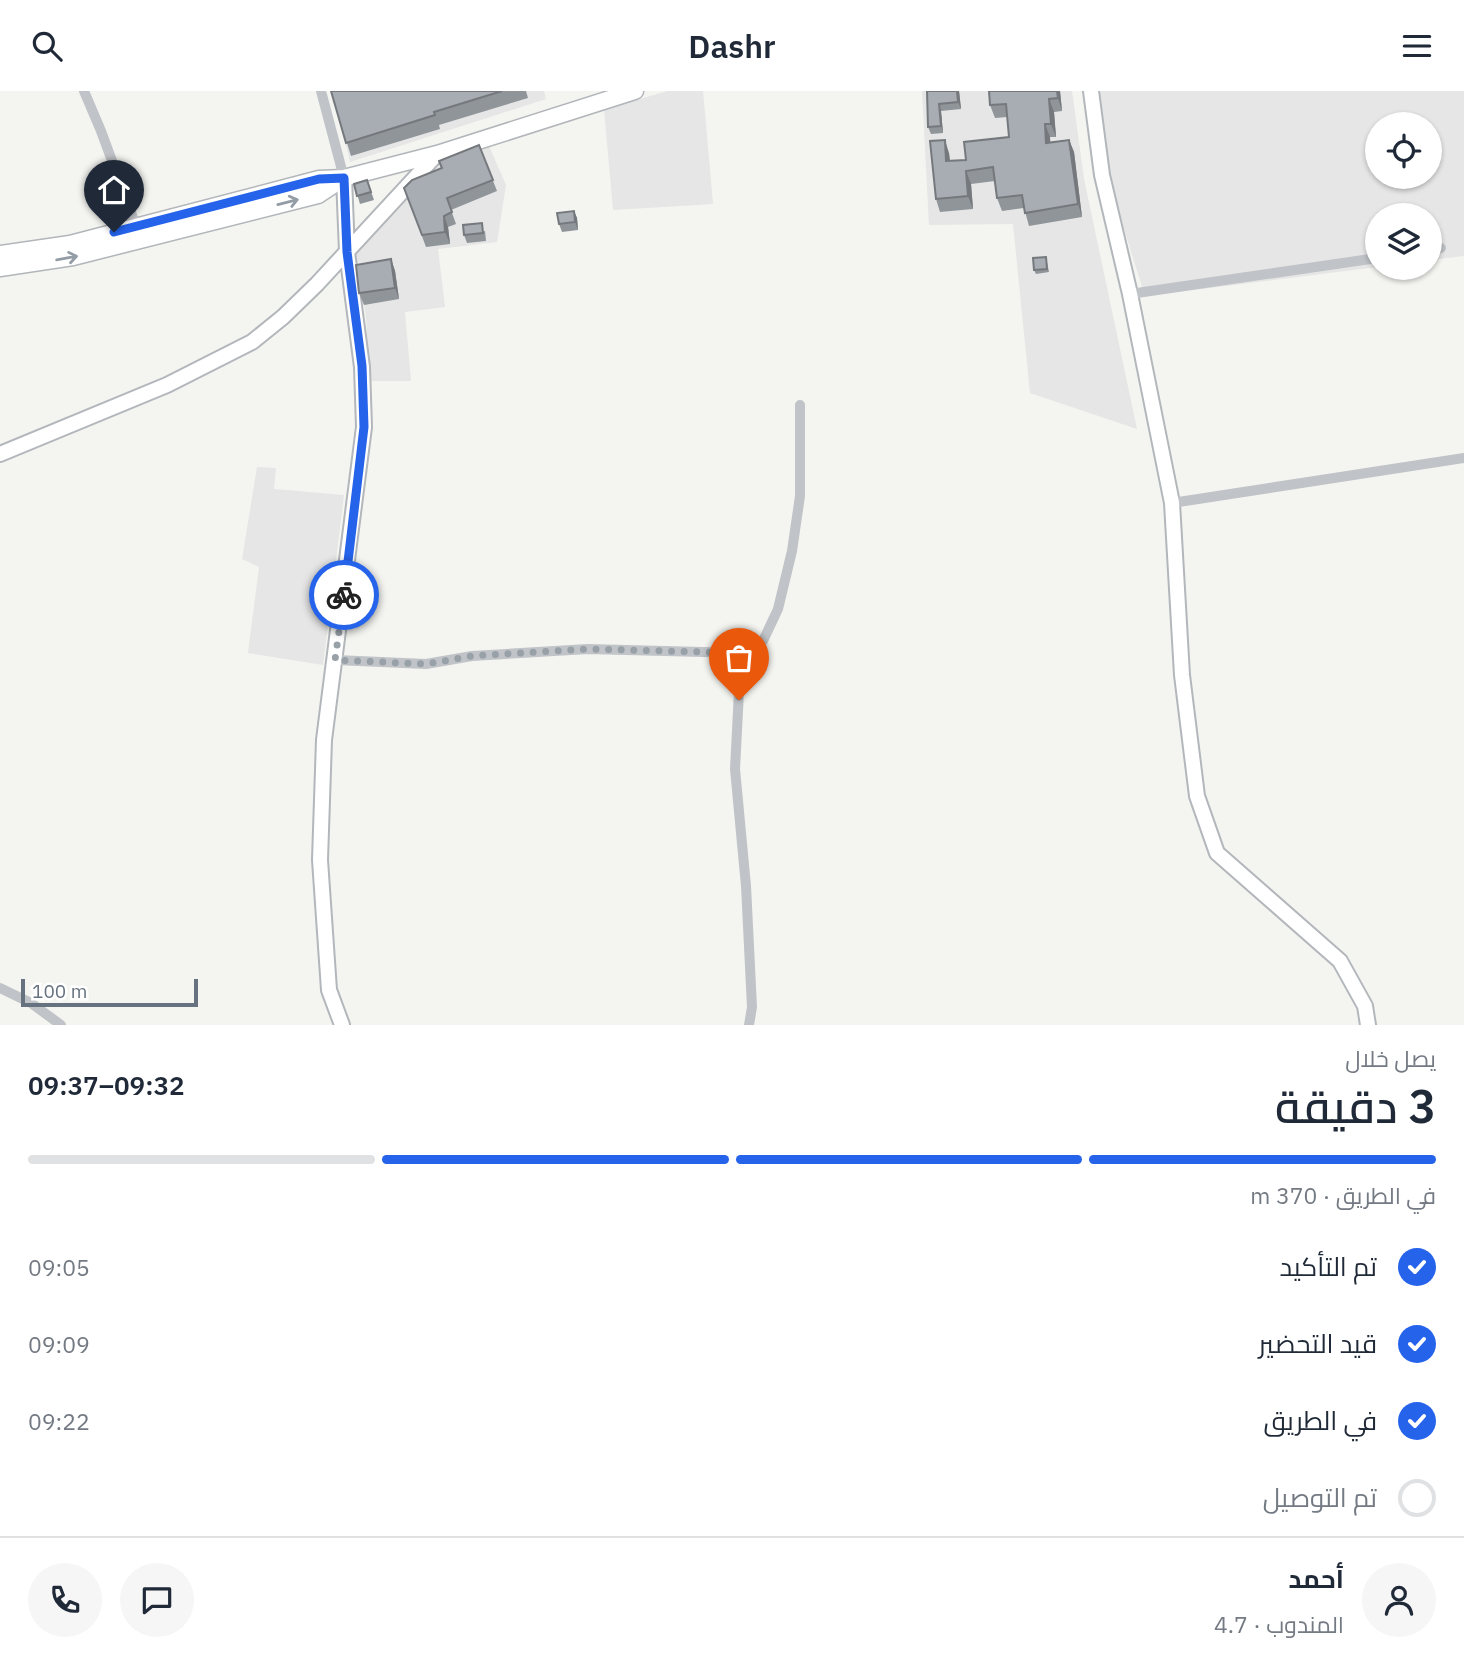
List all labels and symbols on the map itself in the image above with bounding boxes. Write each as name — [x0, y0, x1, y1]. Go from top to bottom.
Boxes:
pin — [84, 160, 144, 232]
one-way arrow — [277, 195, 299, 208]
one-way arrow — [56, 251, 78, 264]
courier — [309, 560, 379, 630]
pin — [709, 628, 769, 700]
scale bar — [21, 976, 198, 1008]

